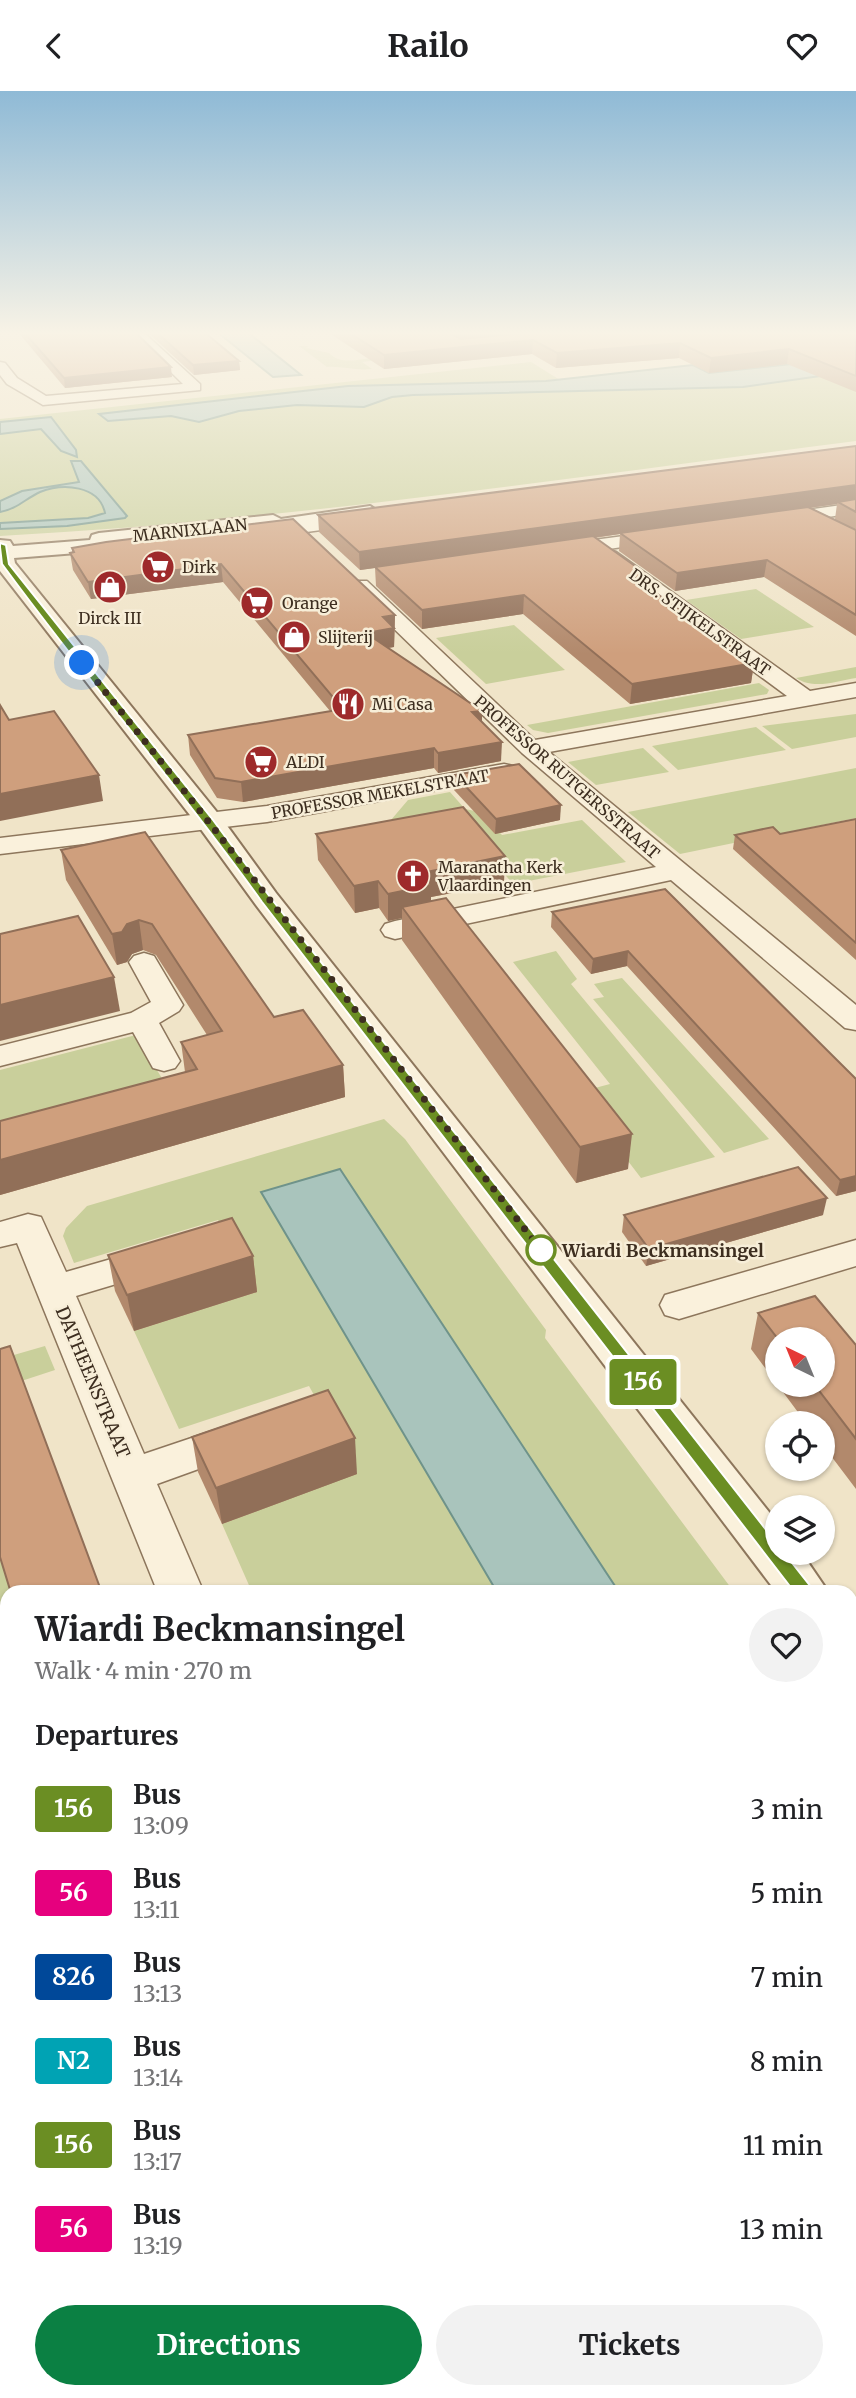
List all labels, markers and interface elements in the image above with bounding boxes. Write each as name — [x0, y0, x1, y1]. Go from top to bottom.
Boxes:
text: Railo — [387, 26, 469, 66]
icon: back — [35, 27, 73, 65]
icon: heart — [783, 27, 821, 65]
street label: MARNIXLAAN — [132, 514, 249, 546]
supermarket icon: Dirk — [139, 548, 177, 586]
place label: Dirk — [182, 557, 217, 577]
street label: DRS. STIJKELSTRAAT — [626, 564, 774, 680]
shop icon: Dirck III — [91, 568, 129, 606]
supermarket icon: Orange — [238, 584, 276, 622]
place label: Orange — [282, 593, 338, 613]
place label: Dirck III — [78, 608, 142, 628]
shop icon: Slijterij — [275, 618, 313, 656]
place label: Slijterij — [318, 627, 373, 647]
your location — [64, 645, 99, 680]
restaurant icon: Mi Casa — [329, 685, 367, 723]
street label: PROFESSOR RUTGERSSTRAAT — [470, 691, 664, 863]
place label: Mi Casa — [372, 694, 433, 714]
supermarket icon: ALDI — [242, 743, 280, 781]
place label: ALDI — [285, 752, 325, 772]
street label: PROFESSOR MEKELSTRAAT — [270, 765, 490, 823]
church icon: Maranatha Kerk Vlaardingen — [394, 857, 432, 895]
place label: Maranatha Kerk Vlaardingen — [437, 857, 563, 895]
marker: Wiardi Beckmansingel — [526, 1235, 556, 1265]
place label: Wiardi Beckmansingel — [561, 1239, 764, 1262]
street label: DATHEENSTRAAT — [51, 1303, 135, 1462]
north arrow — [765, 1327, 835, 1397]
map controls — [765, 1327, 835, 1565]
line badge: 156 — [603, 1359, 683, 1405]
text: 156 — [623, 1366, 663, 1397]
button: locate — [765, 1411, 835, 1481]
button: layers — [765, 1495, 835, 1565]
button: heart — [749, 1608, 823, 1682]
text: Wiardi Beckmansingel — [35, 1609, 405, 1650]
text: Walk · 4 min · 270 m — [35, 1656, 252, 1685]
text: Departures — [35, 1719, 179, 1752]
text: Bus — [133, 1778, 181, 1811]
text: 156 — [54, 1793, 93, 1824]
text: 3 min — [751, 1793, 823, 1826]
text: 13:09 — [133, 1811, 189, 1840]
text: Bus — [133, 1862, 181, 1895]
text: 56 — [59, 1877, 88, 1908]
text: 5 min — [750, 1877, 823, 1910]
text: 13:11 — [133, 1895, 180, 1924]
text: Bus — [133, 1946, 181, 1979]
text: 826 — [52, 1961, 95, 1992]
text: 7 min — [751, 1961, 823, 1994]
text: 13:13 — [133, 1979, 182, 2008]
text: Bus — [133, 2030, 181, 2063]
text: N2 — [57, 2045, 90, 2076]
text: 8 min — [750, 2045, 823, 2078]
text: 13:14 — [133, 2063, 183, 2092]
text: Bus — [133, 2114, 181, 2147]
text: 156 — [54, 2129, 93, 2160]
text: 11 min — [743, 2129, 823, 2162]
text: 13:17 — [133, 2147, 182, 2176]
text: Bus — [133, 2198, 181, 2231]
text: 56 — [59, 2213, 88, 2244]
text: 13 min — [739, 2213, 823, 2246]
text: 13:19 — [133, 2231, 183, 2260]
button: Directions — [35, 2305, 422, 2385]
button: Tickets — [436, 2305, 823, 2385]

